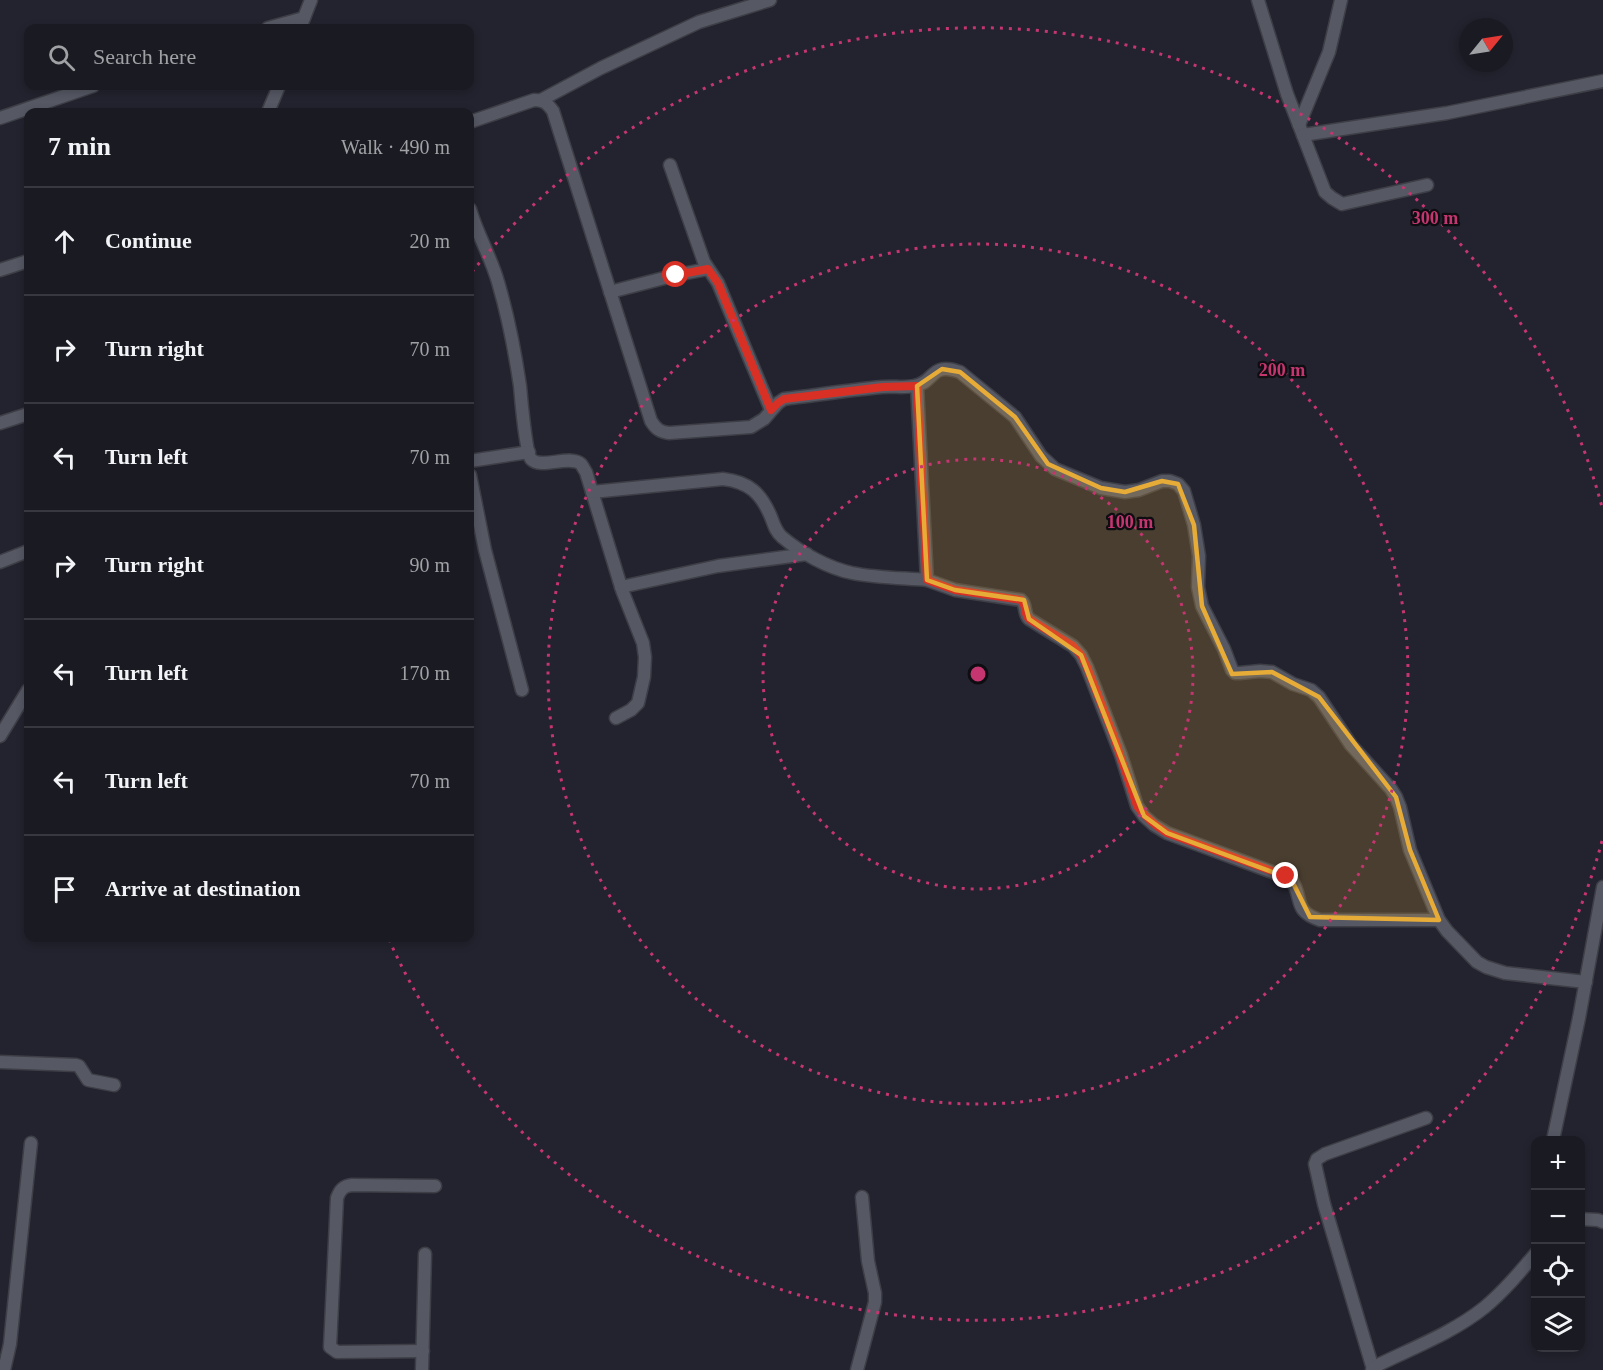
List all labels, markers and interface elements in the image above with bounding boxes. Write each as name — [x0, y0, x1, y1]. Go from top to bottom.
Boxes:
north arrow — [1459, 18, 1513, 72]
search box — [24, 24, 474, 90]
icon: search — [45, 41, 78, 74]
text: Search here — [93, 44, 196, 69]
text: 7 min — [48, 132, 111, 161]
text: Walk · 490 m — [341, 136, 450, 158]
text: 300 m — [1412, 208, 1458, 228]
icon: ahead — [48, 225, 81, 258]
text: Continue — [105, 228, 192, 253]
text: 20 m — [409, 230, 450, 252]
route start — [662, 261, 688, 287]
icon: right — [48, 333, 81, 366]
text: Turn right — [105, 336, 204, 361]
text: 70 m — [409, 338, 450, 360]
text: 200 m — [1259, 360, 1305, 380]
icon: left — [48, 441, 81, 474]
text: Turn left — [105, 444, 188, 469]
text: 70 m — [409, 446, 450, 468]
text: 100 m — [1107, 512, 1153, 532]
icon: right — [48, 549, 81, 582]
text: Turn right — [105, 552, 204, 577]
text: 90 m — [409, 554, 450, 576]
icon: left — [48, 657, 81, 690]
text: Turn left — [105, 660, 188, 685]
text: 170 m — [399, 662, 450, 684]
centre of rings — [968, 664, 988, 684]
icon: left — [48, 765, 81, 798]
text: Turn left — [105, 768, 188, 793]
text: 70 m — [409, 770, 450, 792]
route end — [1272, 862, 1298, 888]
icon: arrive — [48, 873, 81, 906]
text: Arrive at destination — [105, 876, 301, 901]
map controls — [1531, 1136, 1585, 1352]
button: + — [1531, 1136, 1585, 1190]
button: − — [1531, 1190, 1585, 1244]
button: locate — [1531, 1244, 1585, 1298]
button: layers — [1531, 1298, 1585, 1352]

